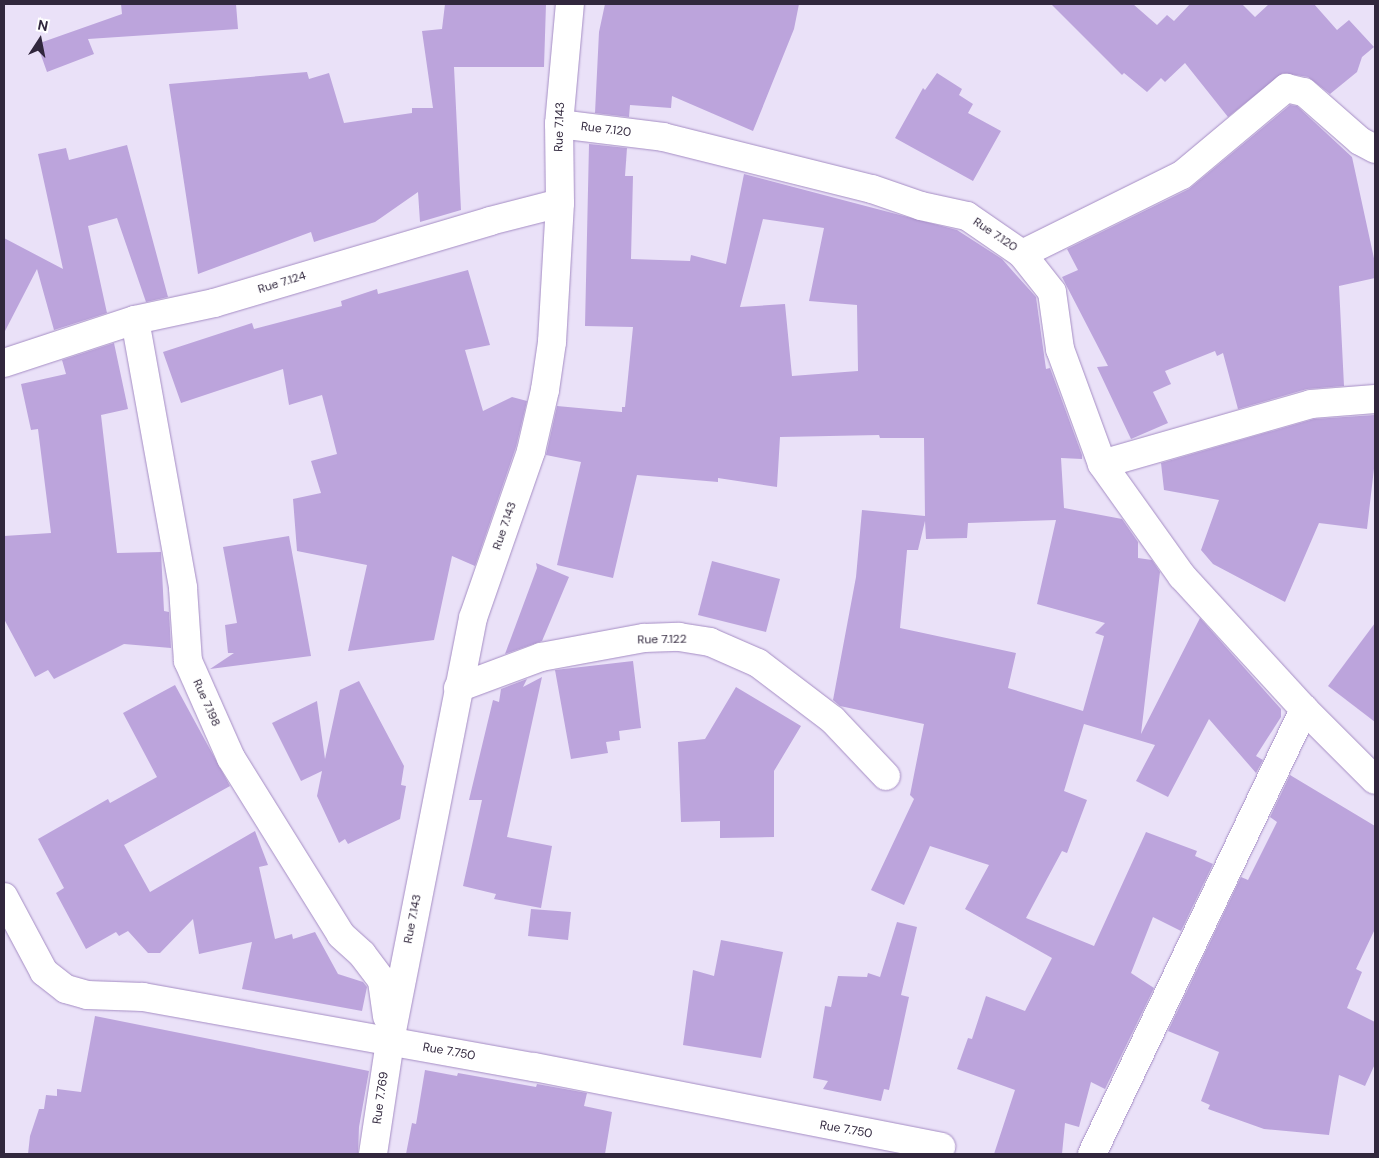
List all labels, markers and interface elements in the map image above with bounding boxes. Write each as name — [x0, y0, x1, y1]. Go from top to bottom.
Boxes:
north arrow — [15, 15, 65, 65]
text: N — [36, 15, 50, 35]
street label: Rue 7.143 — [552, 102, 568, 152]
street label: Rue 7.120 — [580, 120, 632, 140]
street label: Rue 7.120 — [970, 215, 1020, 255]
street label: Rue 7.124 — [256, 269, 308, 297]
street label: Rue 7.143 — [490, 500, 520, 552]
street label: Rue 7.122 — [637, 632, 687, 648]
street label: Rue 7.198 — [189, 677, 223, 729]
street label: Rue 7.143 — [401, 893, 425, 945]
street label: Rue 7.750 — [422, 1040, 476, 1064]
street label: Rue 7.769 — [370, 1071, 392, 1125]
street label: Rue 7.750 — [819, 1118, 873, 1142]

